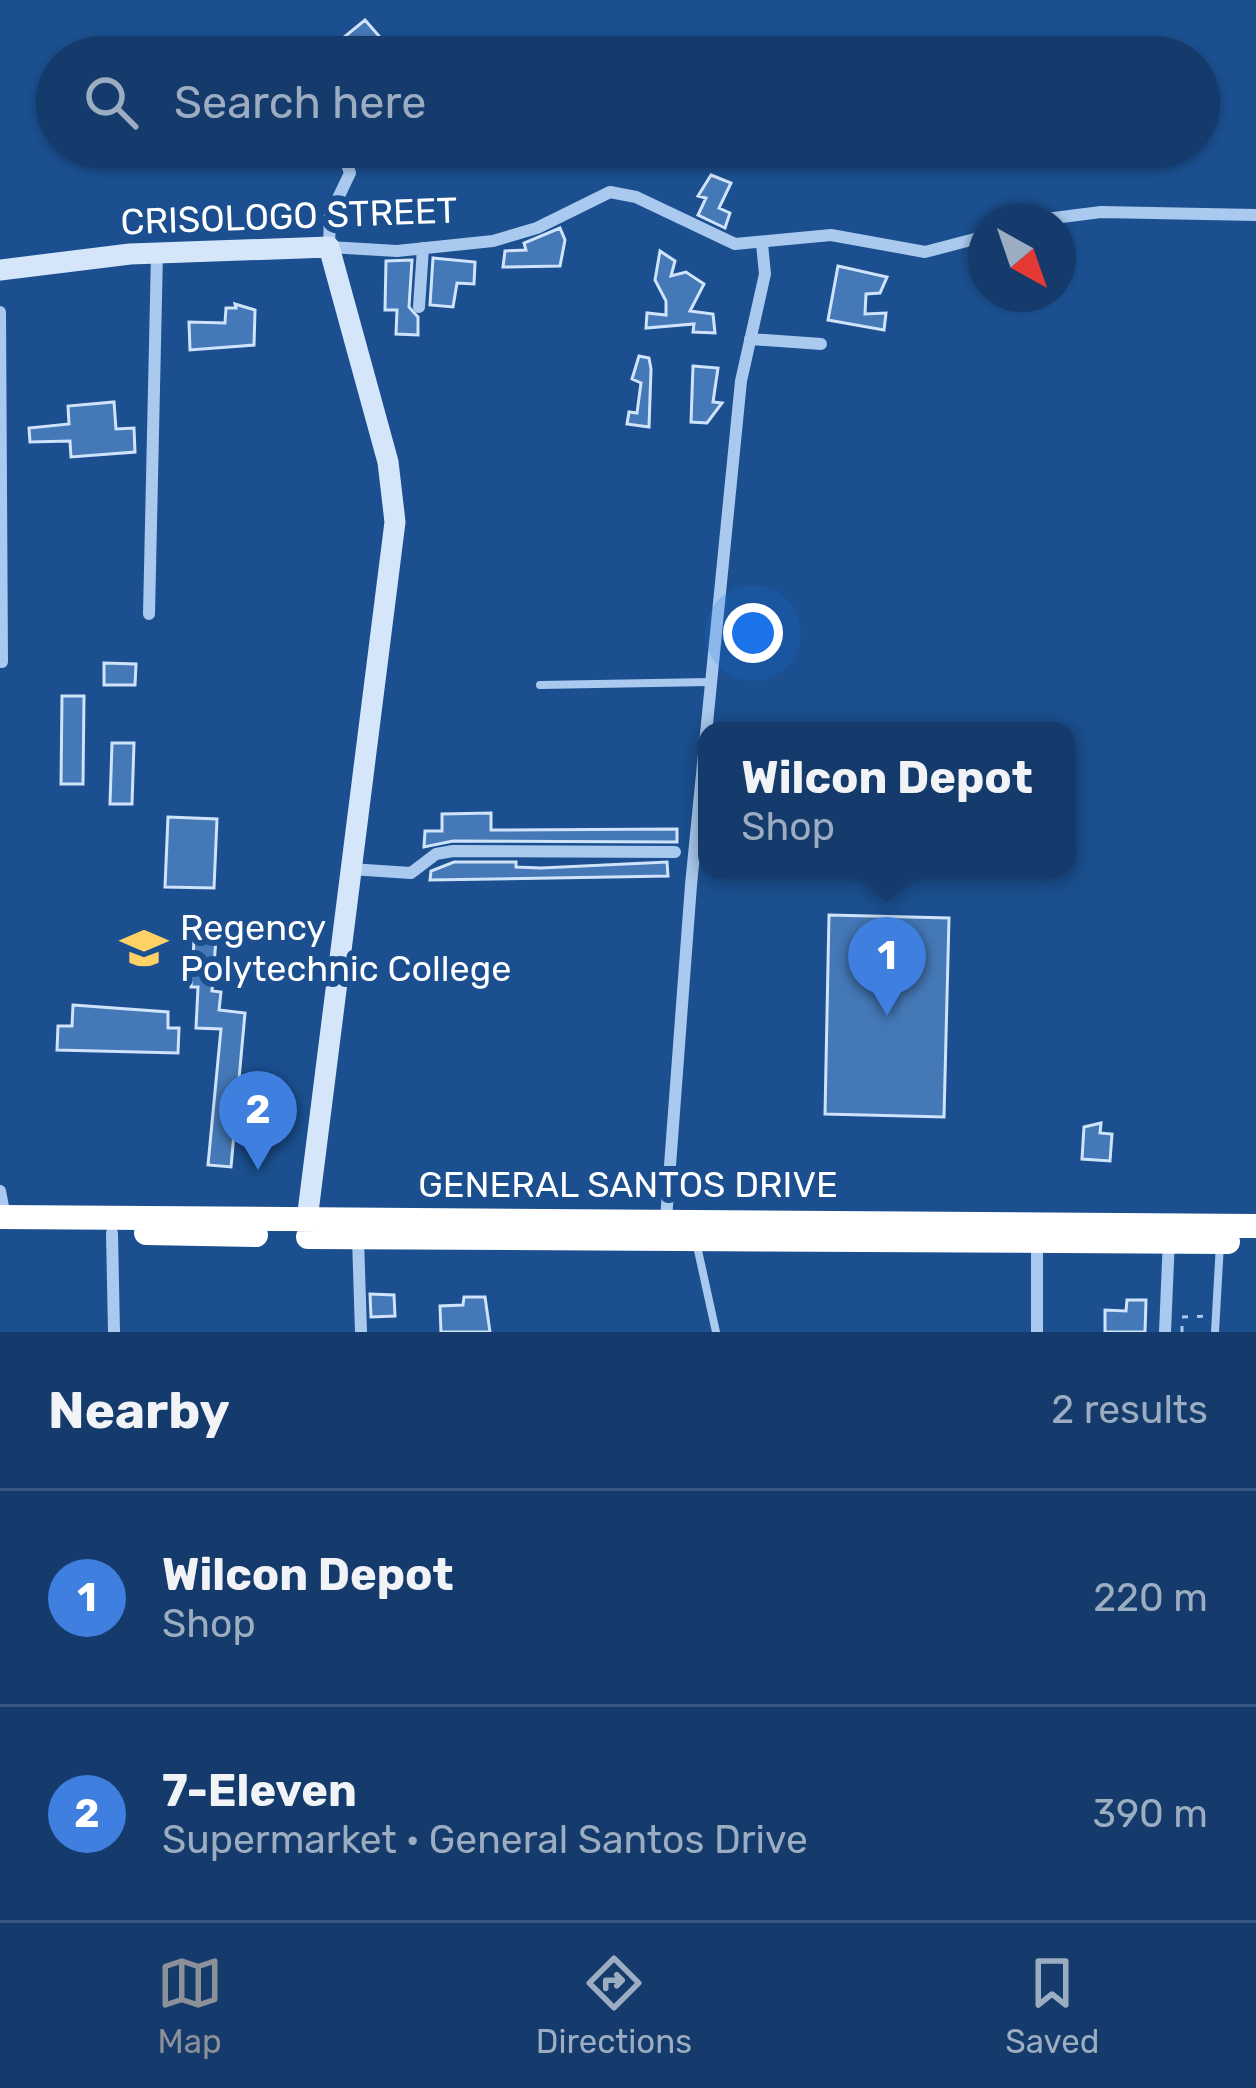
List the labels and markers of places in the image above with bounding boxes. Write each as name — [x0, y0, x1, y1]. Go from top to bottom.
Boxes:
place label: Regency Polytechnic College — [180, 906, 511, 990]
pin: 1 — [848, 917, 926, 1016]
school or university icon: Regency Polytechnic College — [119, 923, 169, 973]
pin: 2 — [219, 1071, 297, 1170]

